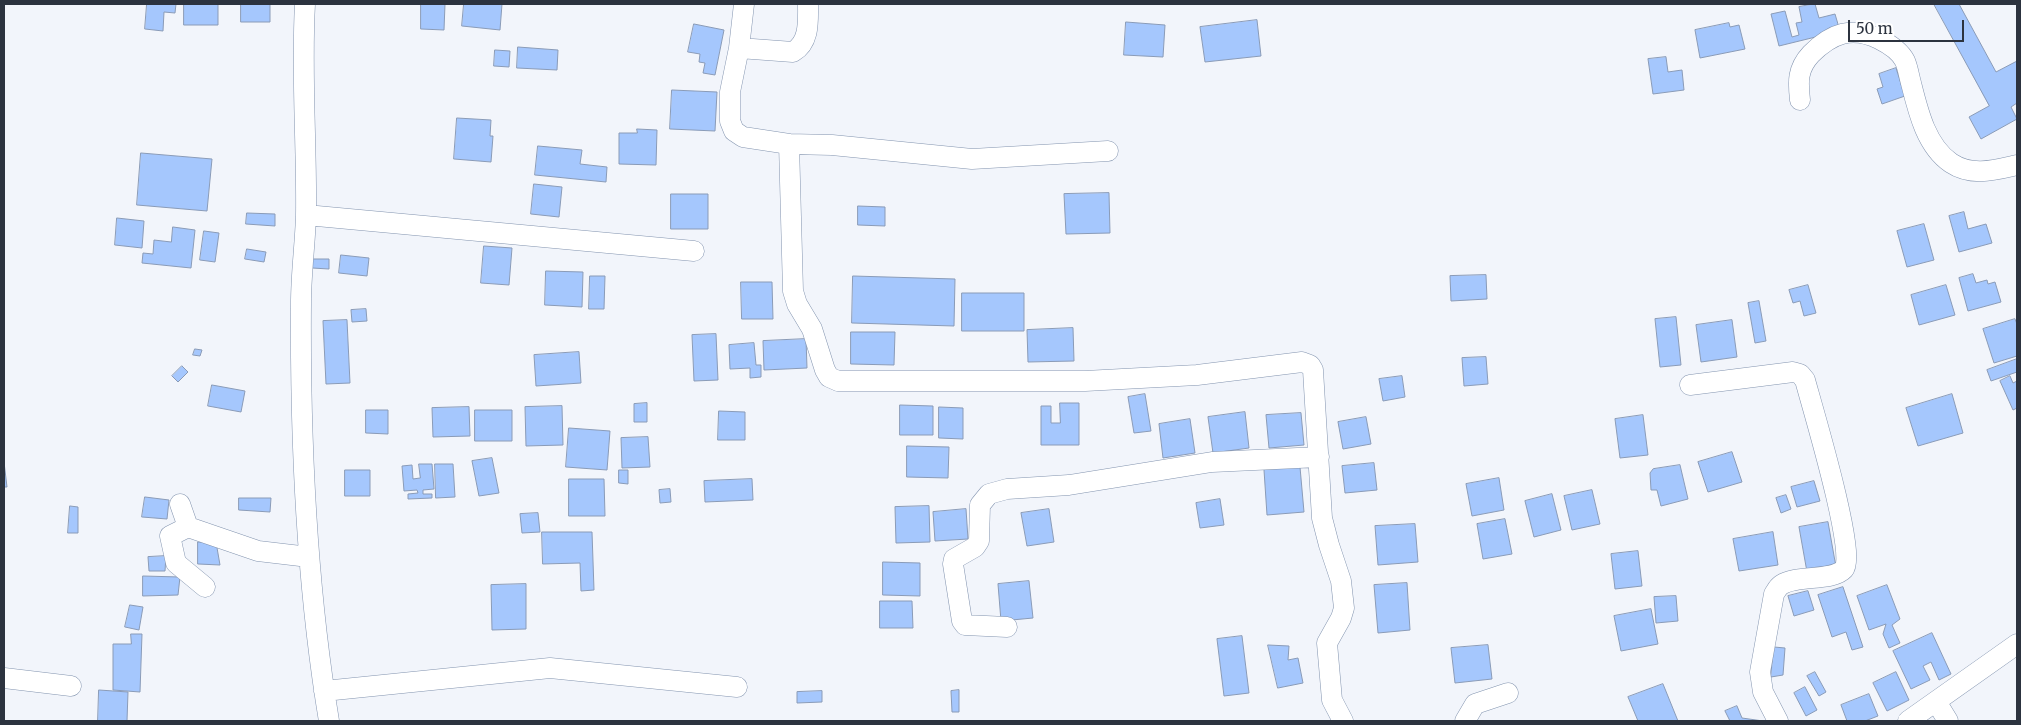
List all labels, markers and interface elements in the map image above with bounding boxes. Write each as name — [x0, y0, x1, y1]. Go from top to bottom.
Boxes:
scale bar — [1851, 10, 1967, 42]
text: 50 m — [1856, 19, 1893, 38]

